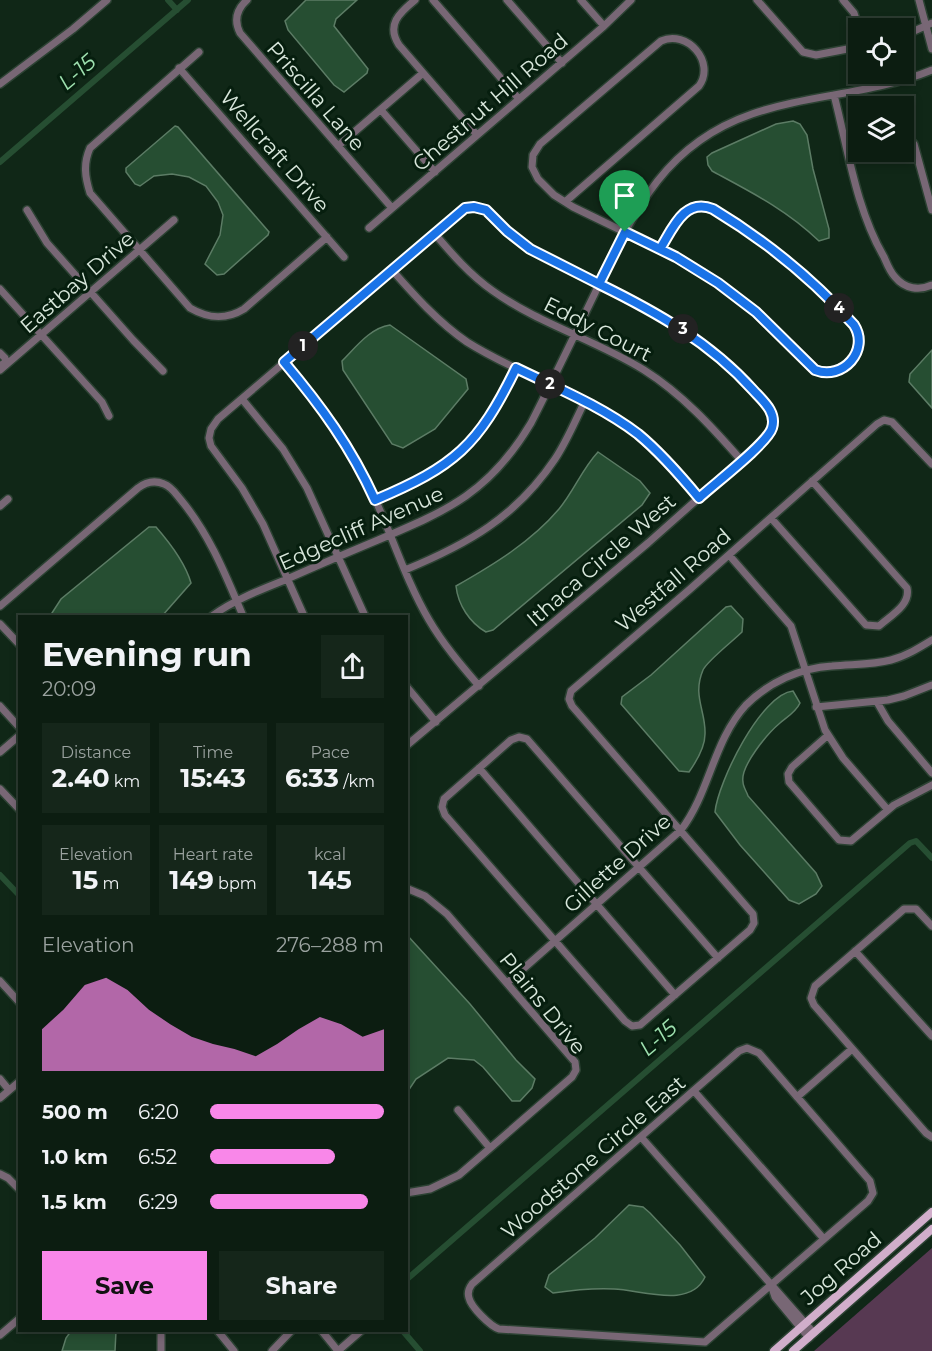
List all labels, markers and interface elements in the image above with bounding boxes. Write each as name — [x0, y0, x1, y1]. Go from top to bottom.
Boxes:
map controls — [848, 18, 914, 162]
button: locate — [848, 18, 914, 84]
street label: Chestnut Hill Road — [407, 28, 573, 176]
street label: Priscilla Lane — [262, 36, 370, 156]
water label: L-15 — [53, 48, 102, 96]
street label: Wellcraft Drive — [215, 85, 335, 217]
button: layers — [848, 96, 914, 162]
pin — [599, 170, 650, 232]
icon: arrive — [608, 179, 641, 212]
street label: Eastbay Drive — [15, 226, 139, 338]
street label: Eddy Court — [540, 291, 656, 367]
pin: 4 — [824, 293, 854, 323]
text: 4 — [833, 298, 845, 317]
pin: 3 — [668, 314, 698, 344]
text: 3 — [678, 319, 688, 338]
pin: 1 — [288, 331, 318, 361]
text: 1 — [300, 336, 306, 355]
pin: 2 — [535, 369, 565, 399]
text: 2 — [545, 374, 555, 393]
street label: Edgecliff Avenue — [275, 481, 447, 575]
street label: Ithaca Circle West — [521, 489, 681, 631]
street label: Westfall Road — [610, 523, 736, 637]
text: Evening run — [42, 634, 252, 674]
button: share — [321, 635, 384, 698]
text: 20:09 — [42, 677, 96, 701]
text: Distance — [61, 743, 131, 762]
text: Time — [193, 743, 233, 762]
text: Pace — [310, 743, 350, 762]
text: 2.40 — [52, 762, 110, 794]
text: 15:43 — [180, 762, 246, 794]
text: 6:33 — [285, 762, 339, 794]
text: km — [110, 772, 140, 791]
text: /km — [339, 772, 375, 791]
street label: Gillette Drive — [558, 808, 676, 918]
text: Elevation — [59, 845, 133, 864]
text: Heart rate — [173, 845, 253, 864]
text: kcal — [314, 845, 346, 864]
text: 15 — [73, 864, 98, 896]
text: 149 — [169, 864, 214, 896]
text: 145 — [308, 864, 352, 896]
text: m — [98, 874, 119, 893]
text: bpm — [214, 874, 257, 893]
text: Elevation — [42, 933, 134, 957]
text: 276–288 m — [276, 933, 384, 957]
street label: Plains Drive — [494, 947, 592, 1059]
water label: L-15 — [634, 1014, 683, 1062]
street label: Woodstone Circle East — [496, 1070, 690, 1244]
text: 500 m — [42, 1100, 108, 1124]
text: 6:20 — [138, 1100, 179, 1124]
text: 1.0 km — [42, 1145, 108, 1169]
text: 6:52 — [138, 1145, 177, 1169]
text: 1.5 km — [42, 1190, 107, 1214]
text: 6:29 — [138, 1190, 178, 1214]
street label: Jog Road — [795, 1226, 886, 1310]
button: Save — [42, 1251, 207, 1320]
button: Share — [219, 1251, 384, 1320]

